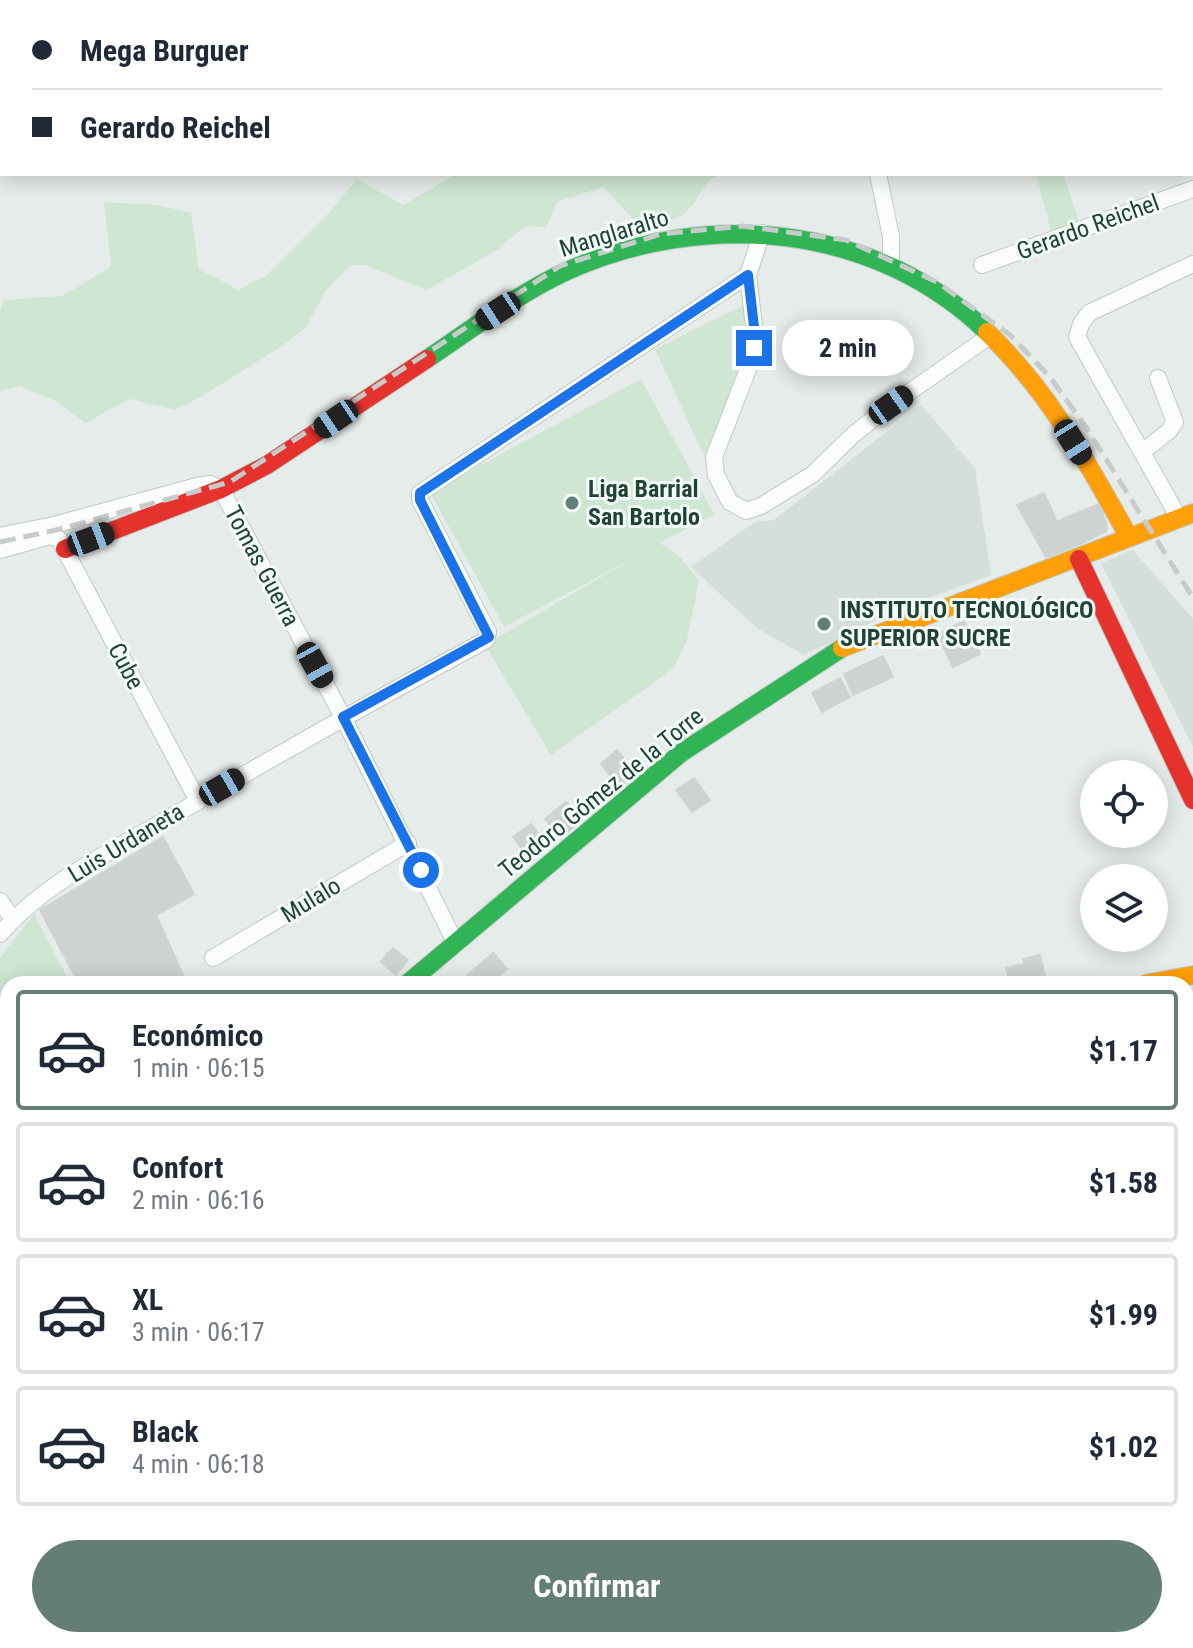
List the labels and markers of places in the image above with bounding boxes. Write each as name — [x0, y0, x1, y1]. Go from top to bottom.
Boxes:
place label: Liga Barrial San Bartolo — [588, 475, 700, 531]
marker: Liga Barrial San Bartolo — [563, 494, 581, 512]
place label: INSTITUTO TECNOLÓGICO SUPERIOR SUCRE — [840, 596, 1094, 652]
marker: INSTITUTO TECNOLÓGICO SUPERIOR SUCRE — [815, 615, 833, 633]

